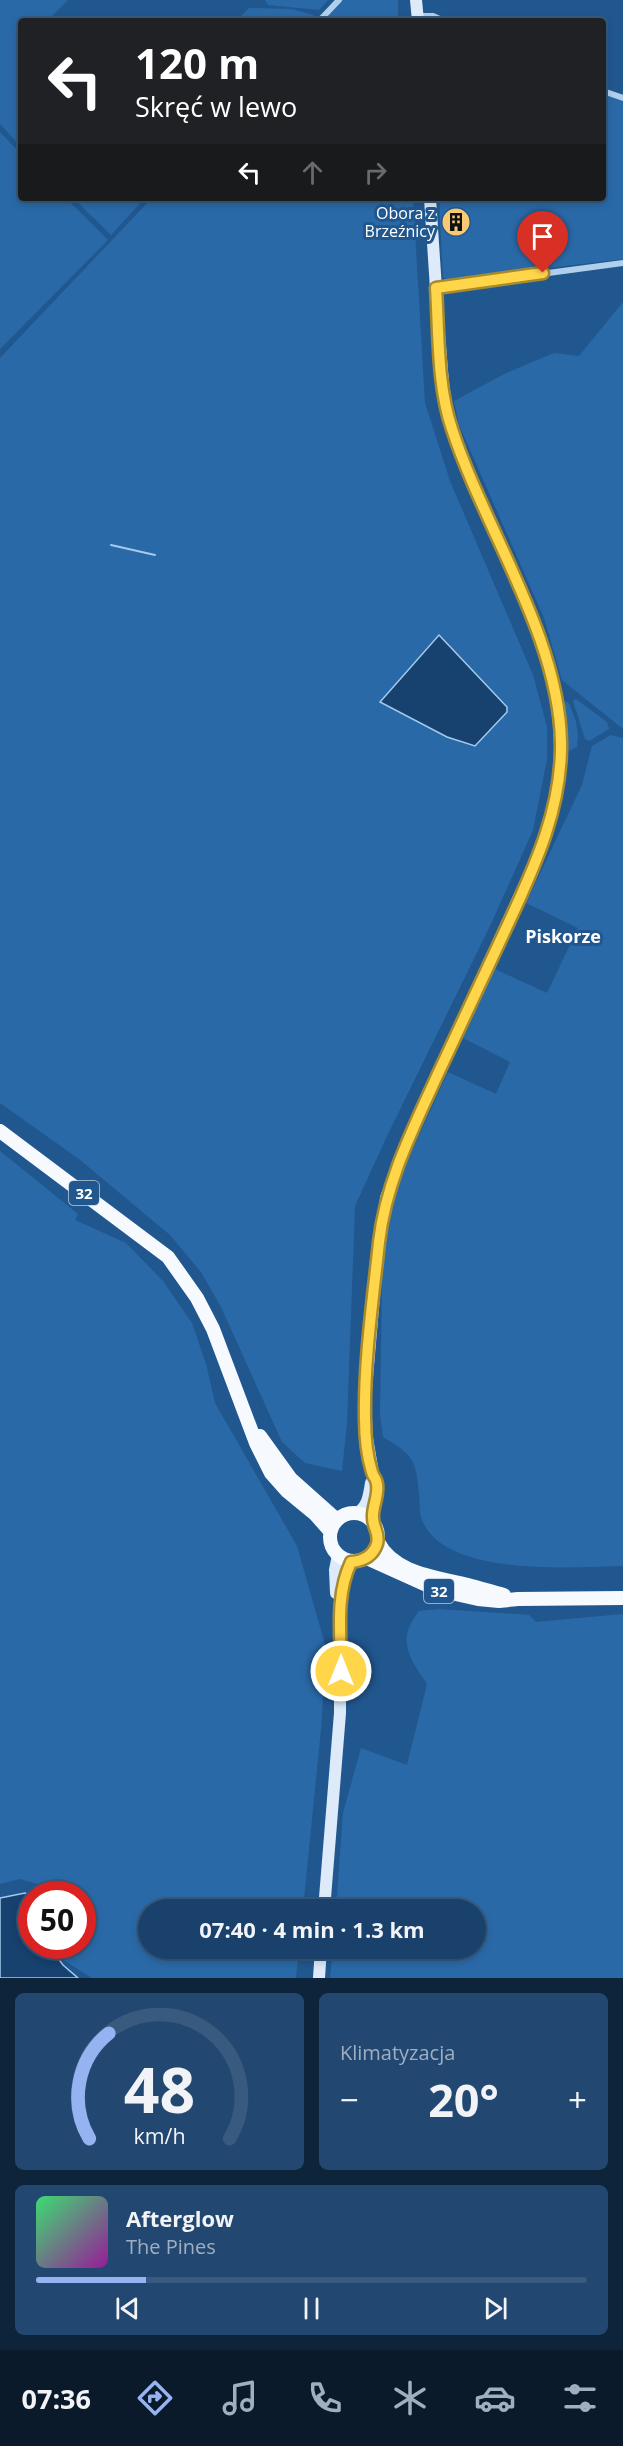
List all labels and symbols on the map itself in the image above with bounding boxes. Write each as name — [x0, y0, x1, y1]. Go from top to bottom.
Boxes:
place label: Obora z Brzeźnicy — [365, 202, 436, 242]
building icon: Obora z Brzeźnicy — [440, 206, 472, 238]
pin — [517, 211, 568, 273]
district label: Piskorze — [525, 924, 601, 948]
road number: 32 — [69, 1181, 99, 1205]
road number: 32 — [424, 1579, 454, 1603]
position arrow — [309, 1639, 373, 1703]
speed limit sign: 50 — [18, 1881, 96, 1959]

